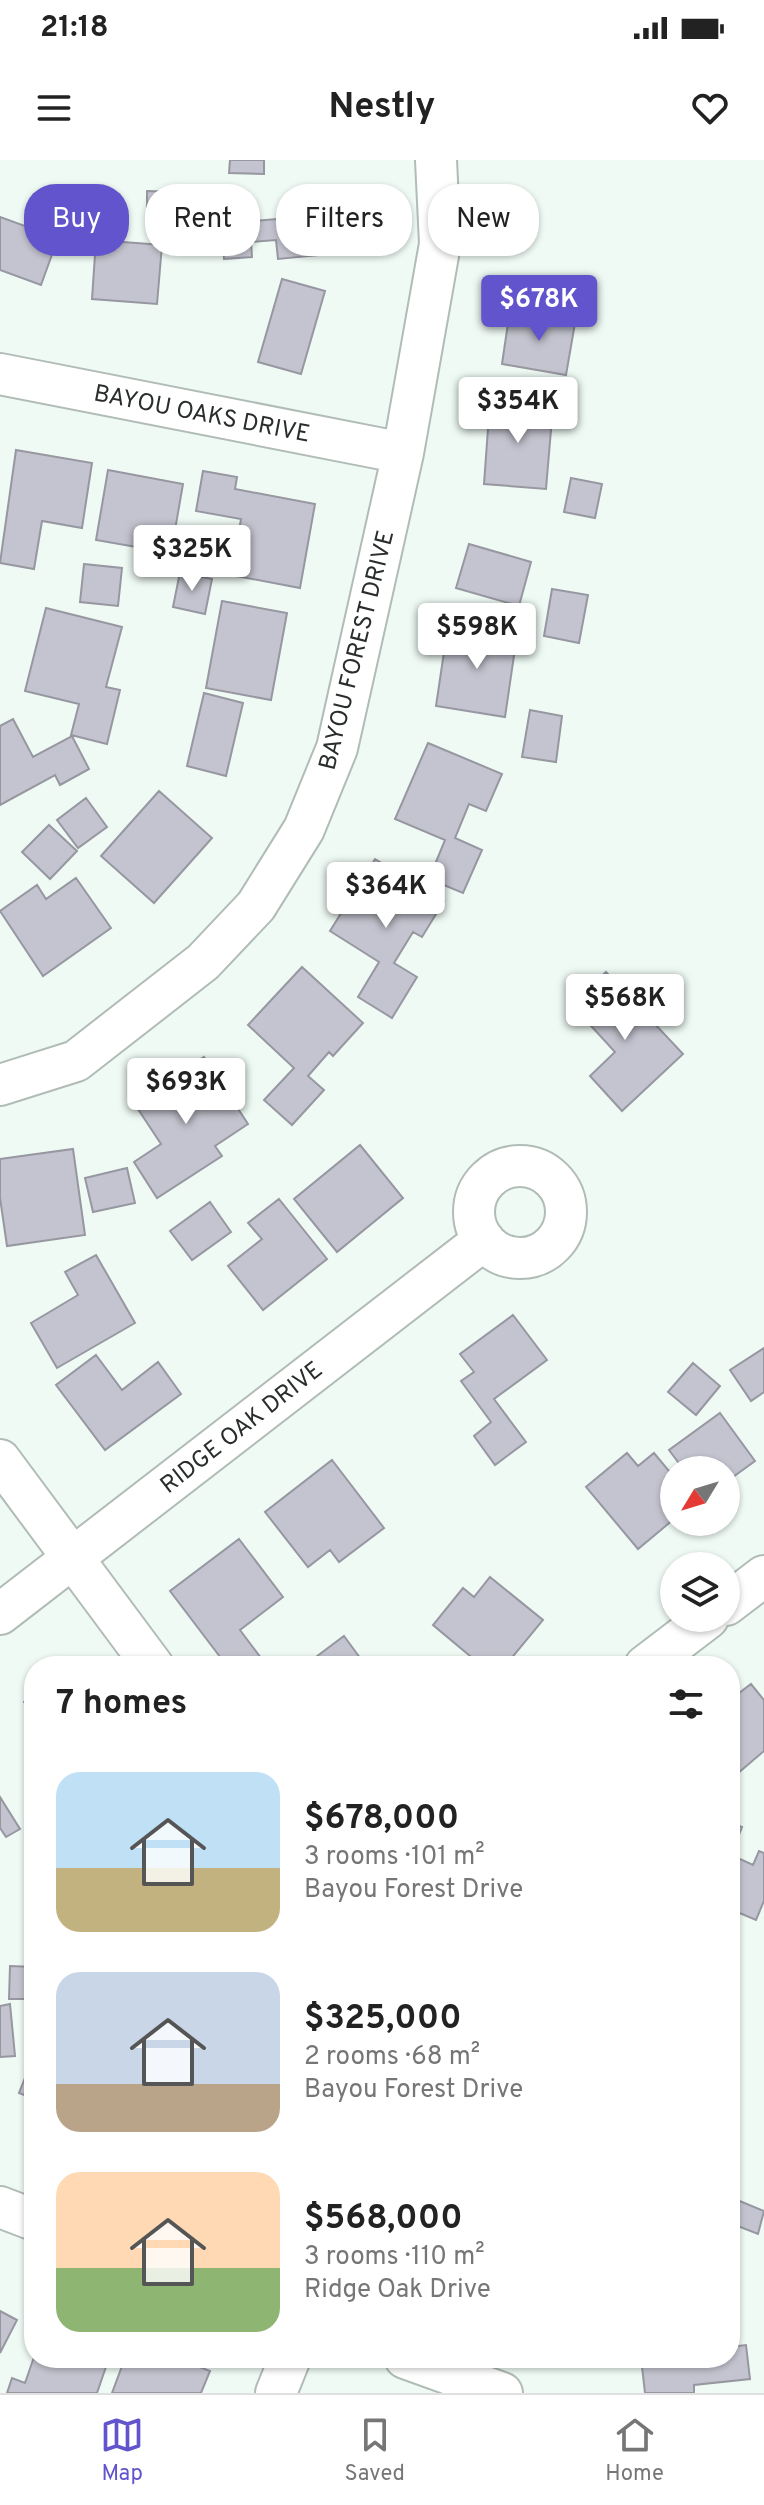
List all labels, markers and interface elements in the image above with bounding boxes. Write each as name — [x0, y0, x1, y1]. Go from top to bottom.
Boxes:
text: 21:18 — [40, 10, 109, 47]
text: Nestly — [328, 85, 436, 131]
icon: menu — [32, 86, 76, 130]
icon: heart — [688, 86, 732, 130]
chip: Buy — [24, 184, 129, 256]
chip: Rent — [145, 184, 260, 256]
chip: Filters — [276, 184, 412, 256]
chip: New — [428, 184, 539, 256]
pin: $678K — [483, 275, 595, 343]
text: $678K — [499, 284, 579, 317]
pin: $354K — [462, 377, 574, 445]
street label: BAYOU OAKS DRIVE — [91, 379, 312, 451]
text: $354K — [477, 386, 559, 419]
pin: $325K — [136, 525, 248, 593]
street label: BAYOU FOREST DRIVE — [314, 528, 402, 773]
text: $325K — [152, 534, 232, 567]
pin: $598K — [421, 603, 533, 671]
text: $598K — [436, 612, 518, 645]
pin: $364K — [330, 862, 442, 930]
text: $364K — [345, 871, 427, 904]
pin: $568K — [569, 974, 681, 1042]
text: $568K — [584, 983, 666, 1016]
pin: $693K — [130, 1058, 242, 1126]
text: $693K — [145, 1067, 227, 1100]
street label: RIDGE OAK DRIVE — [155, 1356, 329, 1501]
north arrow — [660, 1456, 740, 1536]
map controls — [660, 1456, 740, 1632]
button: layers — [660, 1552, 740, 1632]
icon: filters — [664, 1682, 708, 1726]
text: 7 homes — [56, 1683, 187, 1726]
text: $678,000 — [304, 1798, 459, 1841]
icon: home — [120, 1804, 216, 1900]
text: 3 rooms · 101 m² — [304, 1841, 485, 1874]
text: Bayou Forest Drive — [304, 1874, 523, 1907]
text: $325,000 — [304, 1998, 462, 2041]
icon: home — [120, 2004, 216, 2100]
text: 2 rooms · 68 m² — [304, 2041, 480, 2074]
text: Bayou Forest Drive — [304, 2074, 523, 2107]
text: $568,000 — [304, 2198, 463, 2241]
icon: home — [120, 2204, 216, 2300]
text: 3 rooms · 110 m² — [304, 2241, 485, 2274]
text: Ridge Oak Drive — [304, 2274, 491, 2307]
tab: Map — [100, 2413, 144, 2488]
tab: Saved — [345, 2413, 405, 2488]
tab: Home — [605, 2413, 664, 2488]

